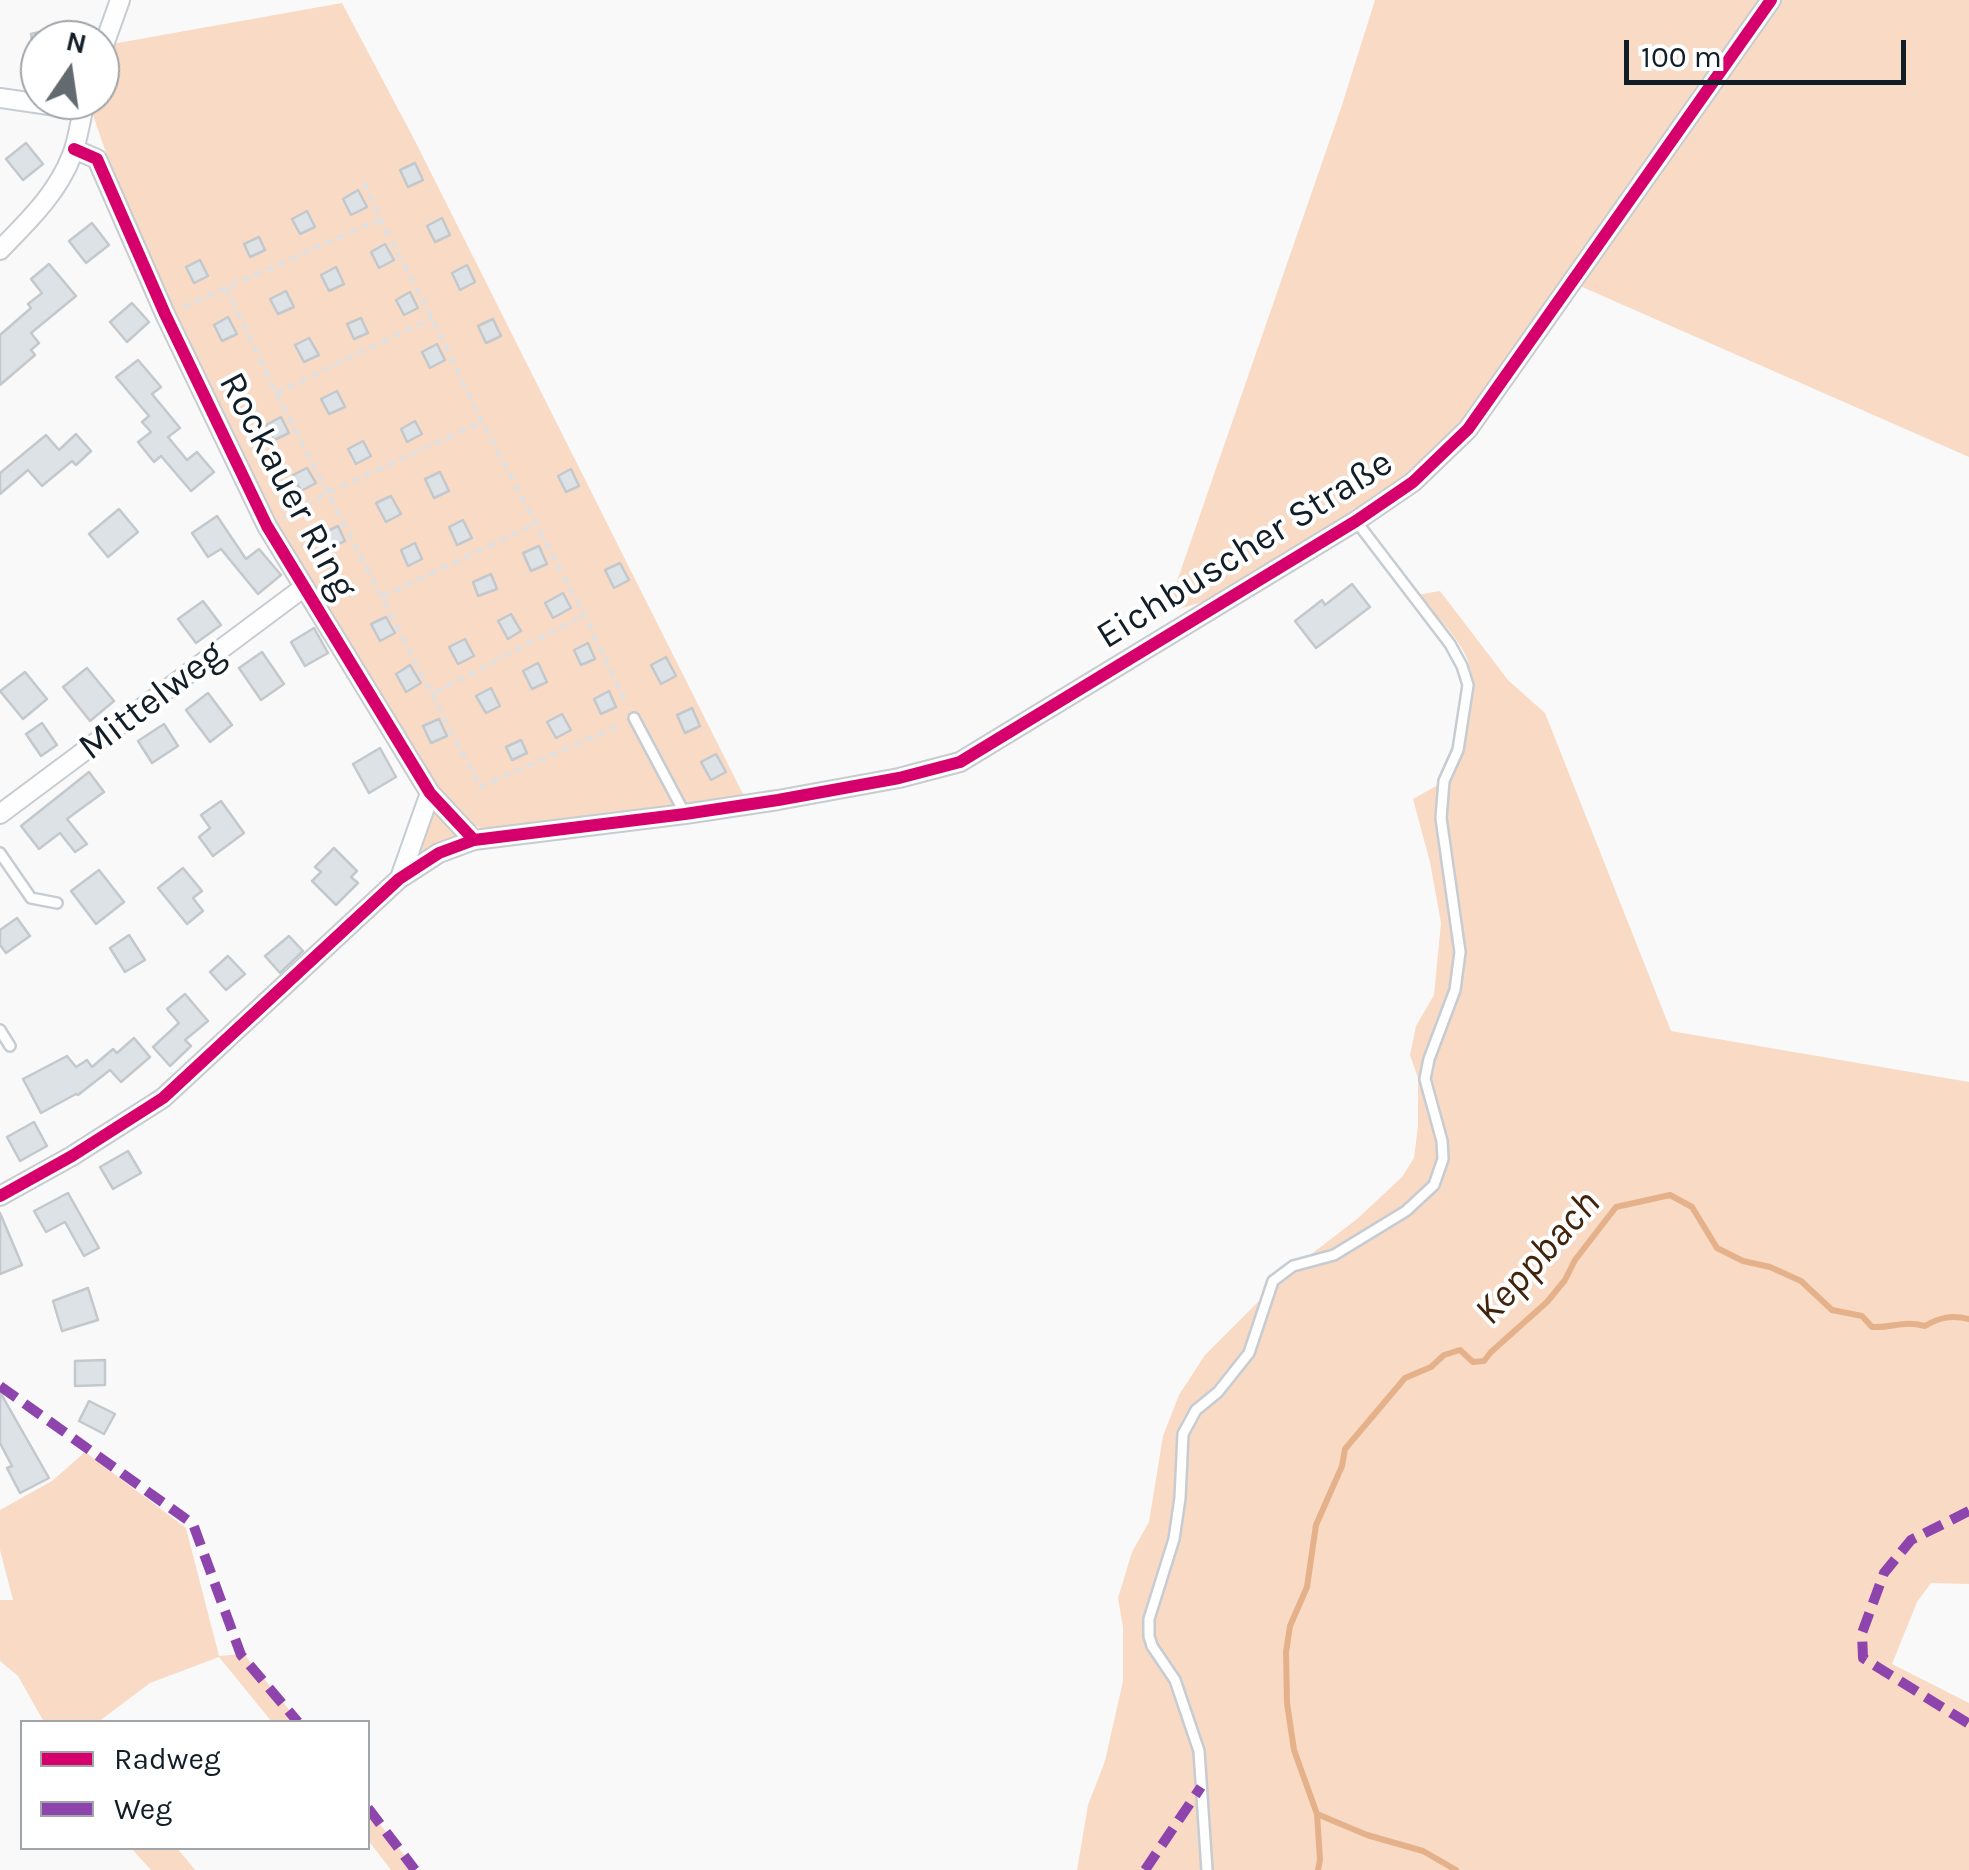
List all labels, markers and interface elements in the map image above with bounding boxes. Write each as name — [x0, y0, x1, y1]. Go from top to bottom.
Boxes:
north arrow — [20, 20, 120, 120]
scale bar — [1629, 20, 1912, 82]
text: N — [63, 24, 90, 61]
text: 100 m — [1641, 39, 1722, 75]
street label: Rockauer Ring — [208, 365, 366, 607]
street label: Eichbuscher Straße — [1089, 441, 1401, 659]
street label: Mittelweg — [70, 631, 234, 771]
water label: Keppbach — [1465, 1181, 1611, 1335]
legend — [20, 1720, 370, 1850]
text: Radweg — [114, 1741, 221, 1777]
text: Weg — [114, 1791, 172, 1827]

